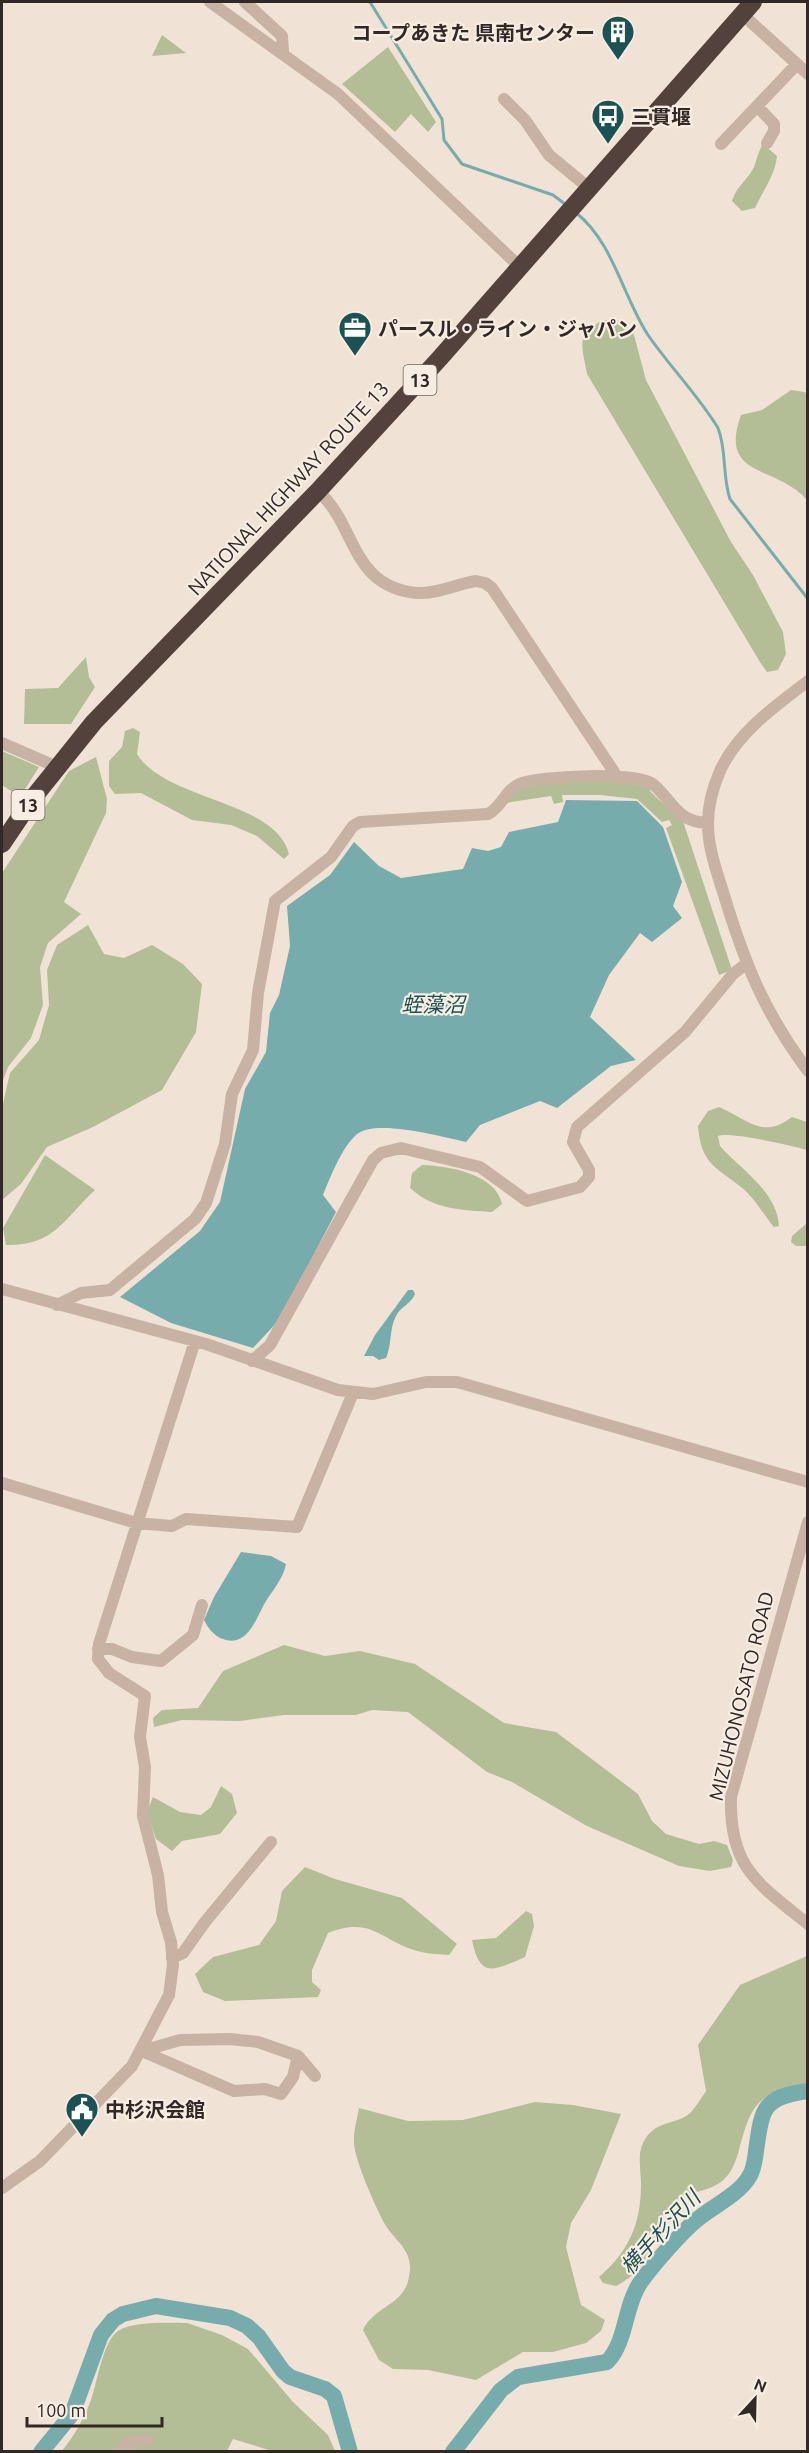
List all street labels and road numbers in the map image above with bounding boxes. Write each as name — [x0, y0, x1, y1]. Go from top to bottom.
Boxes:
road number: 13 — [404, 365, 436, 395]
street label: NATIONAL HIGHWAY ROUTE 13 — [183, 377, 393, 599]
road number: 13 — [12, 790, 44, 820]
street label: MIZUHONOSATO ROAD — [704, 1589, 778, 1803]

